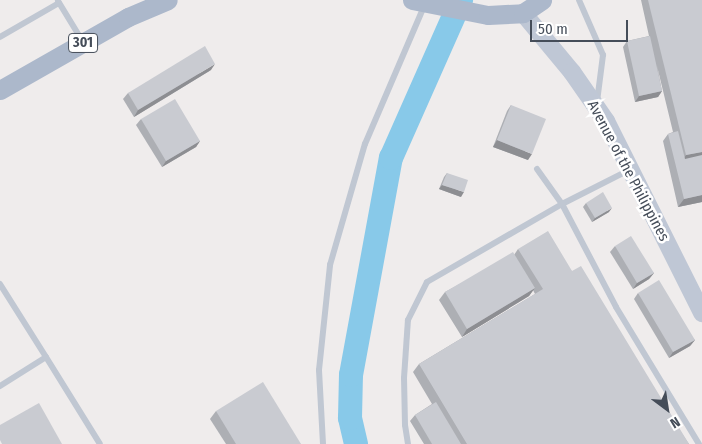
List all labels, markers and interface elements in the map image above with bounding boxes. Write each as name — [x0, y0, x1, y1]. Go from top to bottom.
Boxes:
scale bar — [532, 10, 630, 42]
text: 50 m — [538, 20, 568, 38]
road number: 301 — [68, 32, 98, 54]
street label: Avenue of the Philippines — [583, 98, 673, 244]
north arrow — [642, 384, 692, 434]
text: N — [667, 413, 683, 432]

